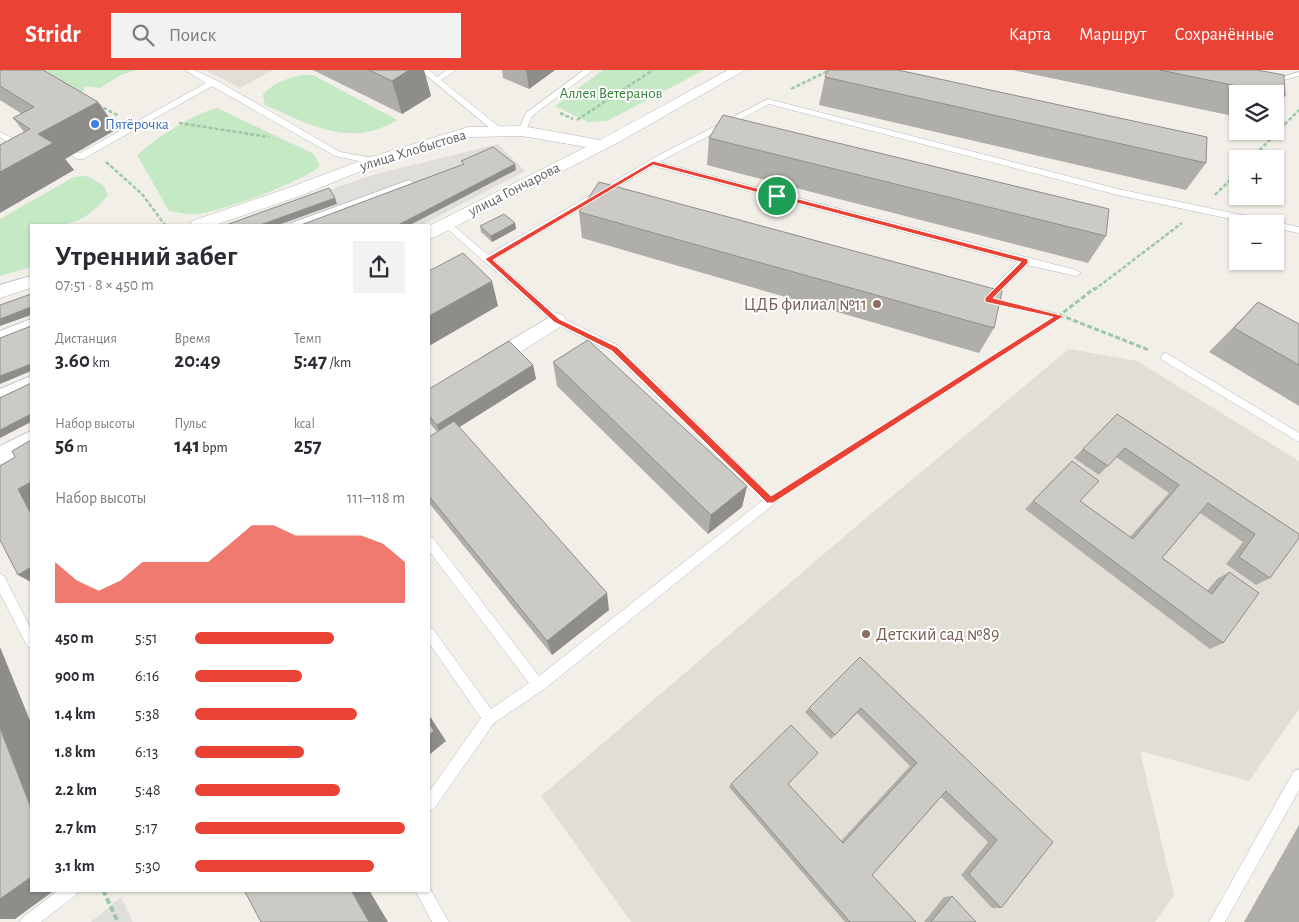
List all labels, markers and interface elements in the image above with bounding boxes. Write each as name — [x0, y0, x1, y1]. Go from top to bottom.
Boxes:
search box — [111, 13, 461, 58]
icon: search — [129, 21, 157, 49]
text: Stridr — [25, 23, 81, 47]
text: Поиск — [169, 26, 216, 45]
text: Карта — [1009, 26, 1051, 44]
text: Маршрут — [1079, 26, 1147, 44]
text: Сохранённые — [1175, 26, 1274, 44]
map controls — [1229, 85, 1284, 270]
button: layers — [1229, 85, 1284, 140]
park label: Аллея Ветеранов — [560, 86, 662, 101]
place label: Пятёрочка — [105, 117, 169, 132]
marker: Пятёрочка — [89, 118, 101, 130]
street label: улица Хлобыстова — [357, 127, 468, 174]
button: + — [1229, 150, 1284, 205]
street label: улица Гончарова — [465, 160, 563, 219]
pin — [756, 175, 798, 217]
icon: arrive — [763, 182, 791, 210]
button: − — [1229, 215, 1284, 270]
button: share — [353, 241, 405, 293]
text: Утренний забег — [55, 243, 237, 271]
text: 07:51 · 8 × 450 m — [55, 277, 154, 293]
place label: ЦДБ филиал №11 — [743, 296, 867, 314]
marker: ЦДБ филиал №11 — [871, 298, 883, 310]
text: Дистанция — [55, 332, 117, 346]
text: Время — [174, 332, 211, 346]
text: Темп — [294, 332, 322, 346]
text: 3.60 — [55, 350, 90, 371]
text: 20:49 — [174, 350, 221, 371]
text: 5:47 — [294, 350, 327, 371]
text: km — [90, 356, 110, 370]
text: /km — [327, 356, 351, 370]
text: Набор высоты — [55, 417, 135, 431]
text: Пульс — [174, 417, 207, 431]
text: kcal — [294, 417, 315, 431]
text: 56 — [55, 435, 74, 456]
text: 141 — [174, 435, 200, 456]
text: 257 — [294, 435, 322, 456]
text: m — [74, 441, 88, 455]
text: bpm — [200, 441, 228, 455]
text: Набор высоты — [55, 490, 146, 506]
text: 111–118 m — [347, 490, 405, 506]
place label: Детский сад №89 — [876, 626, 1000, 644]
marker: Детский сад №89 — [860, 628, 872, 640]
text: 450 m — [55, 630, 94, 646]
text: 5:51 — [135, 630, 158, 646]
text: 900 m — [55, 668, 95, 684]
text: 6:16 — [135, 668, 159, 684]
text: 1.4 km — [55, 706, 96, 722]
text: 5:38 — [135, 706, 160, 722]
text: 1.8 km — [55, 744, 96, 760]
text: 6:13 — [135, 744, 158, 760]
text: 2.2 km — [55, 782, 97, 798]
text: 5:48 — [135, 782, 161, 798]
text: 2.7 km — [55, 820, 96, 836]
text: 5:17 — [135, 820, 158, 836]
text: 3.1 km — [55, 858, 95, 874]
text: 5:30 — [135, 858, 160, 874]

